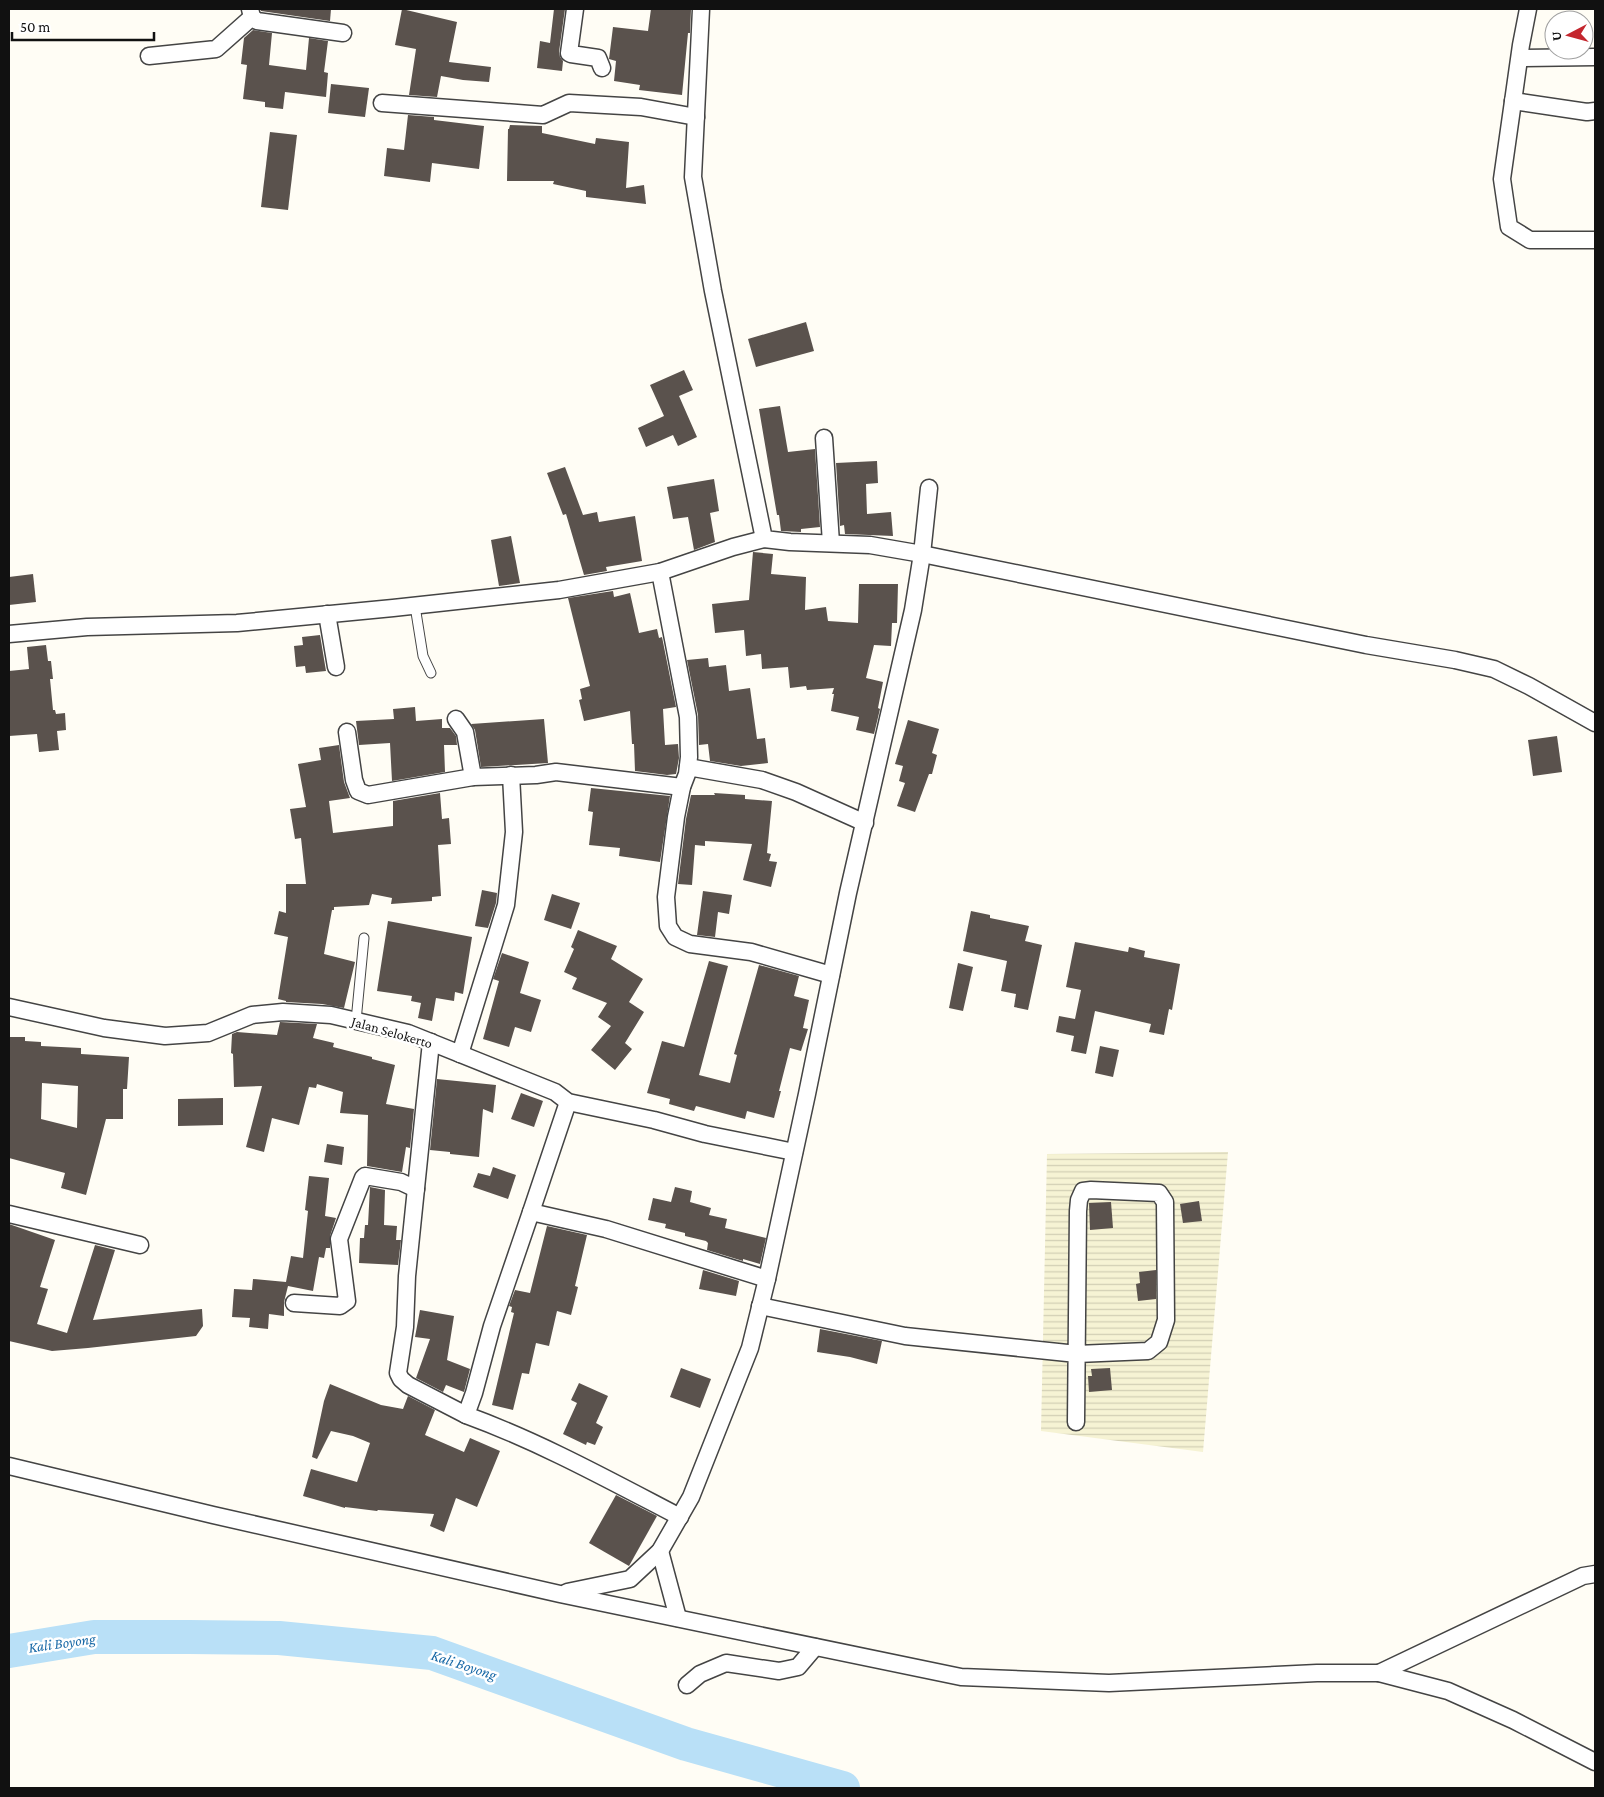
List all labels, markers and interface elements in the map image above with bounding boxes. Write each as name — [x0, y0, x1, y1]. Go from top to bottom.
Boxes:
scale bar — [12, 10, 155, 42]
north arrow — [1544, 10, 1594, 60]
text: 50 m — [20, 19, 50, 35]
text: U — [1548, 30, 1565, 42]
street label: Jalan Selokerto — [348, 1012, 434, 1051]
water label: Kali Boyong — [27, 1630, 97, 1657]
water label: Kali Boyong — [429, 1647, 499, 1684]

